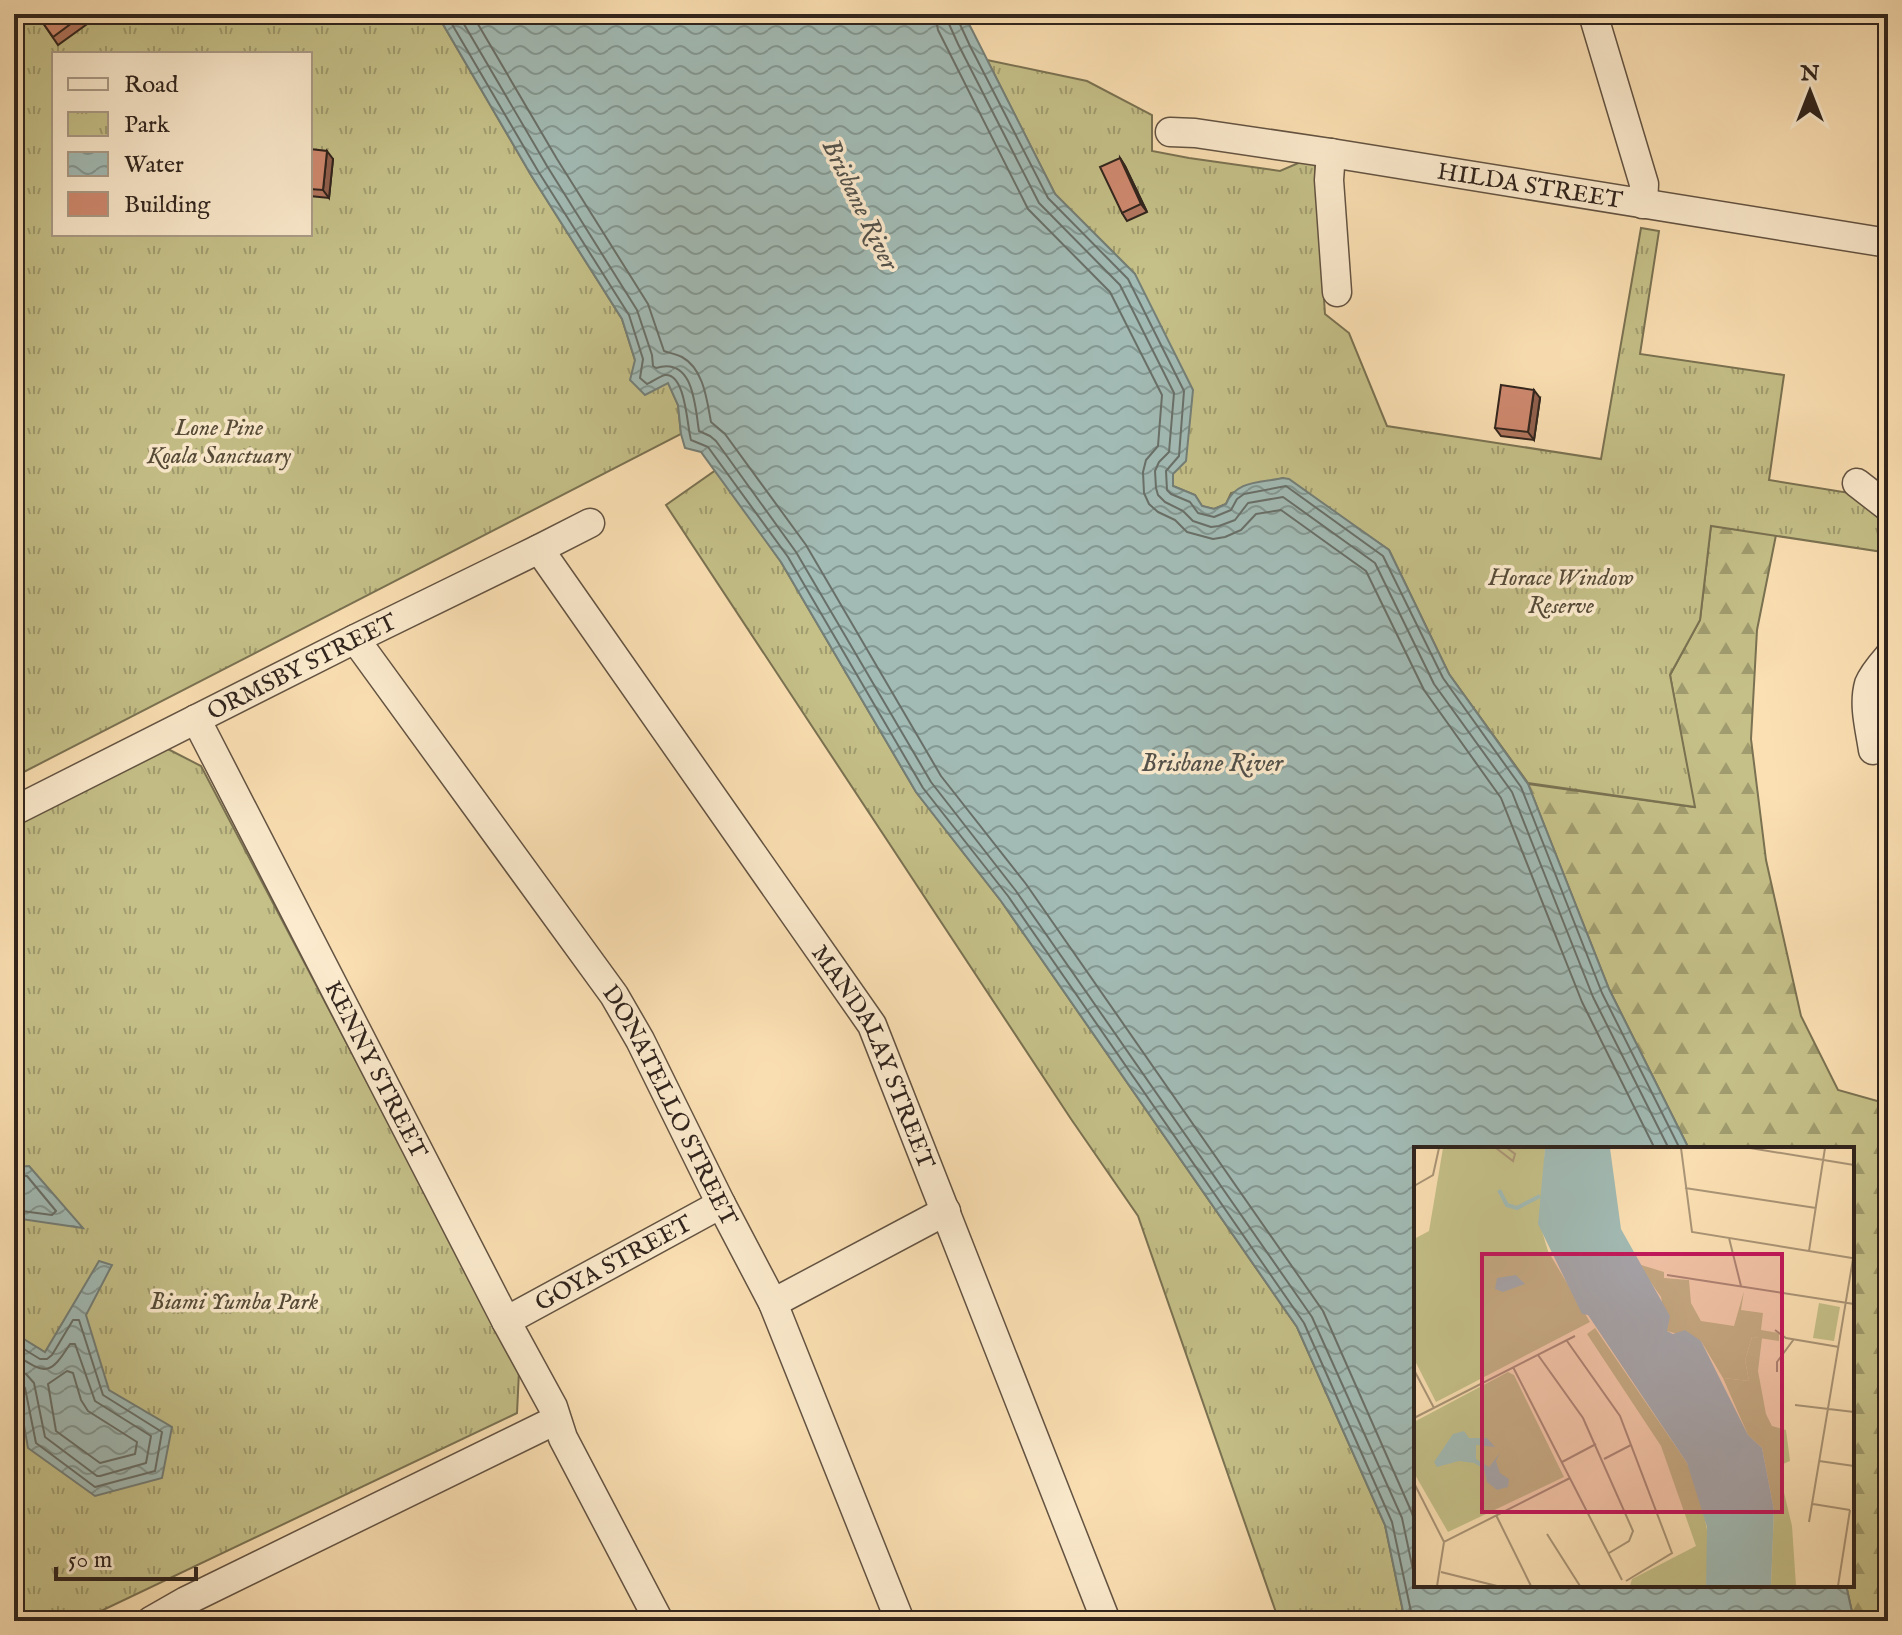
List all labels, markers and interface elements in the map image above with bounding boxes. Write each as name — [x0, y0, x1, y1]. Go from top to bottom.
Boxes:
legend — [52, 52, 312, 236]
north arrow — [1770, 52, 1850, 132]
text: N — [1799, 60, 1820, 88]
text: Road — [124, 70, 178, 101]
text: Park — [124, 110, 170, 141]
water label: Brisbane River — [814, 134, 906, 277]
text: Water — [124, 150, 184, 181]
street label: HILDA STREET — [1435, 156, 1625, 217]
text: Building — [124, 190, 211, 221]
park label: Lone Pine Koala Sanctuary — [146, 413, 292, 472]
park label: Horace Window Reserve — [1488, 563, 1634, 622]
street label: ORMSBY STREET — [202, 607, 403, 728]
water label: Brisbane River — [1141, 747, 1284, 780]
street label: MANDALAY STREET — [804, 939, 941, 1174]
street label: KENNY STREET — [316, 976, 434, 1165]
street label: DONATELLO STREET — [595, 979, 744, 1232]
inset map — [1414, 1147, 1854, 1587]
street label: GOYA STREET — [530, 1208, 698, 1319]
park label: Biami Yumba Park — [150, 1287, 319, 1318]
scale bar — [56, 1531, 196, 1581]
text: 50 m — [68, 1545, 112, 1576]

